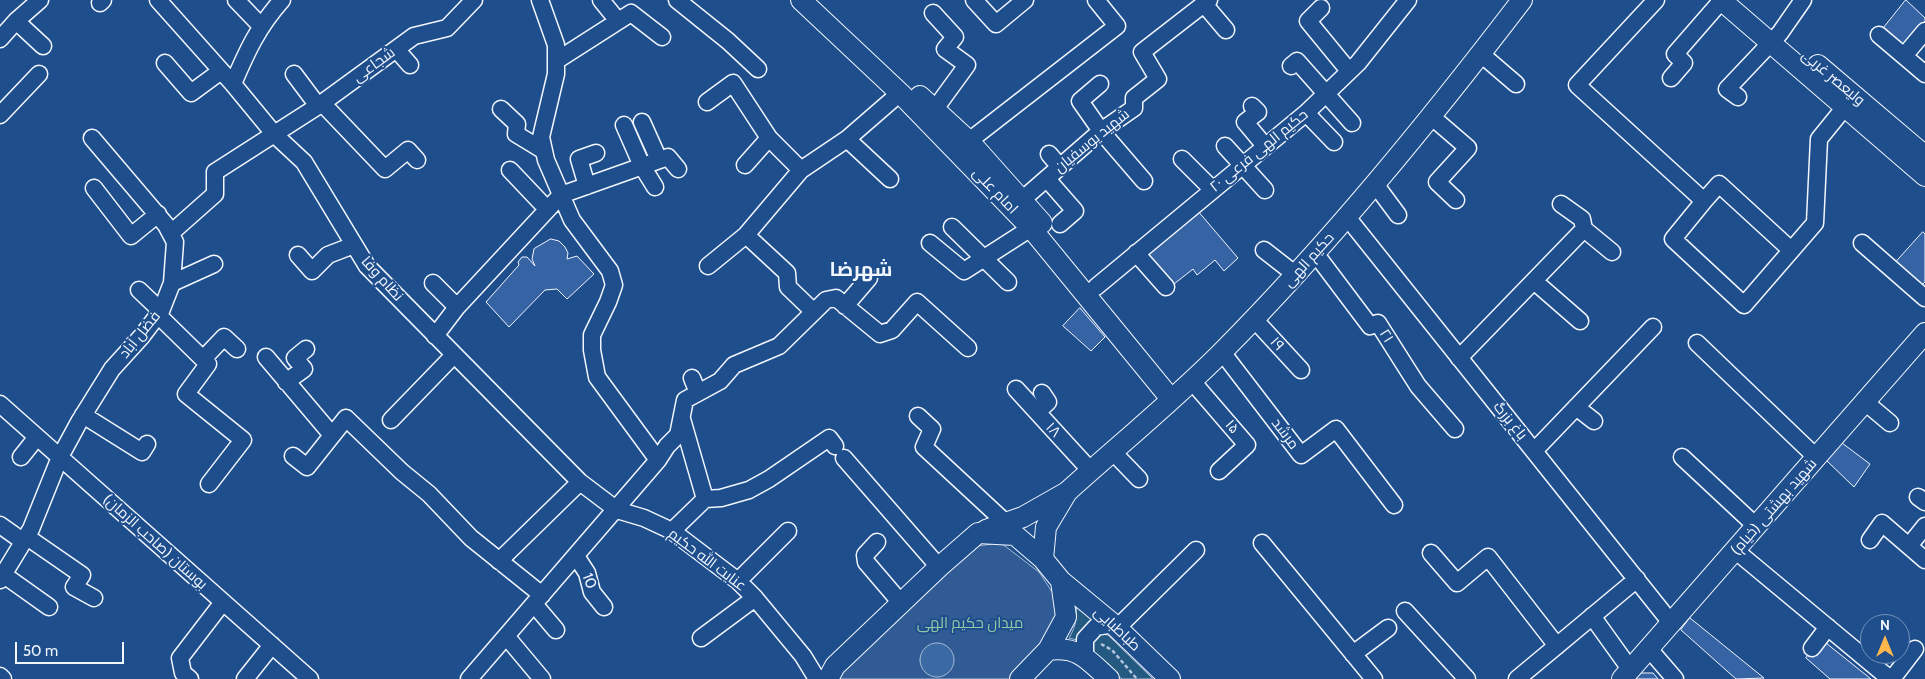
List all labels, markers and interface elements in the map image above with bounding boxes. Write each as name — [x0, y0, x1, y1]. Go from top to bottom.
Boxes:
street label: شجاعی — [349, 44, 399, 86]
street label: ولیعصر غربی — [1798, 46, 1868, 110]
street label: شهید یوسفیان — [1051, 105, 1133, 177]
street label: حکیم الهی فرعی ۲۰ — [1206, 106, 1312, 196]
street label: امام علی — [969, 164, 1021, 218]
street label: حکیم الهی — [1280, 229, 1338, 291]
street label: نظام وفا — [357, 253, 407, 305]
district label: شهرضا — [830, 258, 892, 282]
street label: فضل آباد — [116, 308, 164, 362]
street label: ۲۱ — [1375, 326, 1397, 346]
street label: ۱۹ — [1266, 333, 1288, 355]
street label: باغ بزرگ — [1489, 398, 1531, 444]
street label: مرشد — [1267, 415, 1303, 453]
street label: ۱۵ — [1221, 416, 1243, 438]
street label: ۱۸ — [1042, 419, 1064, 441]
street label: شهید بهشتی (خیام) — [1727, 455, 1821, 559]
street label: بوستان (صاحب الزمان) — [99, 490, 211, 594]
street label: عنایت الله حکیم — [664, 525, 750, 595]
street label: 10 — [578, 571, 600, 591]
street label: طباطبایی — [1090, 603, 1144, 655]
north arrow — [1860, 614, 1910, 664]
park label: میدان حکیم الهی — [917, 615, 1023, 633]
text: N — [1880, 616, 1890, 634]
scale bar — [18, 632, 126, 664]
text: 50 m — [23, 642, 58, 660]

